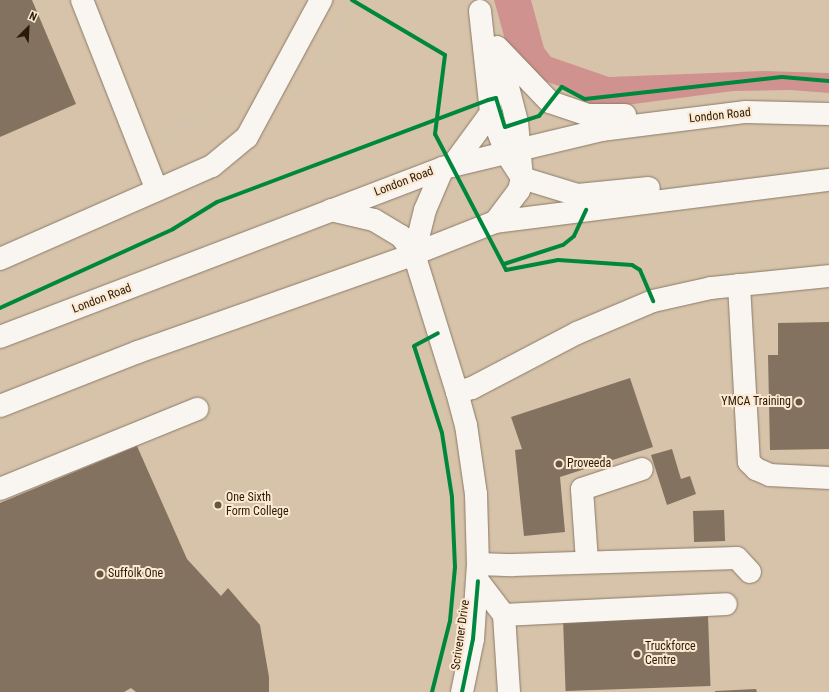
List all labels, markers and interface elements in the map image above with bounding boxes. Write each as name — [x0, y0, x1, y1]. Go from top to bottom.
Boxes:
north arrow — [8, 8, 48, 48]
text: N — [27, 9, 39, 24]
street label: London Road — [688, 106, 752, 126]
street label: London Road — [372, 164, 436, 200]
street label: London Road — [70, 281, 134, 317]
place label: YMCA Training — [721, 395, 791, 409]
marker: YMCA Training — [794, 397, 804, 407]
place label: Proveeda — [567, 457, 611, 471]
marker: Proveeda — [554, 459, 564, 469]
place label: One Sixth Form College — [226, 491, 289, 519]
marker: One Sixth Form College — [213, 500, 223, 510]
place label: Suffolk One — [108, 567, 163, 581]
marker: Suffolk One — [95, 569, 105, 579]
street label: Scrivener Drive — [449, 599, 473, 671]
place label: Truckforce Centre — [645, 640, 696, 668]
marker: Truckforce Centre — [632, 649, 642, 659]

